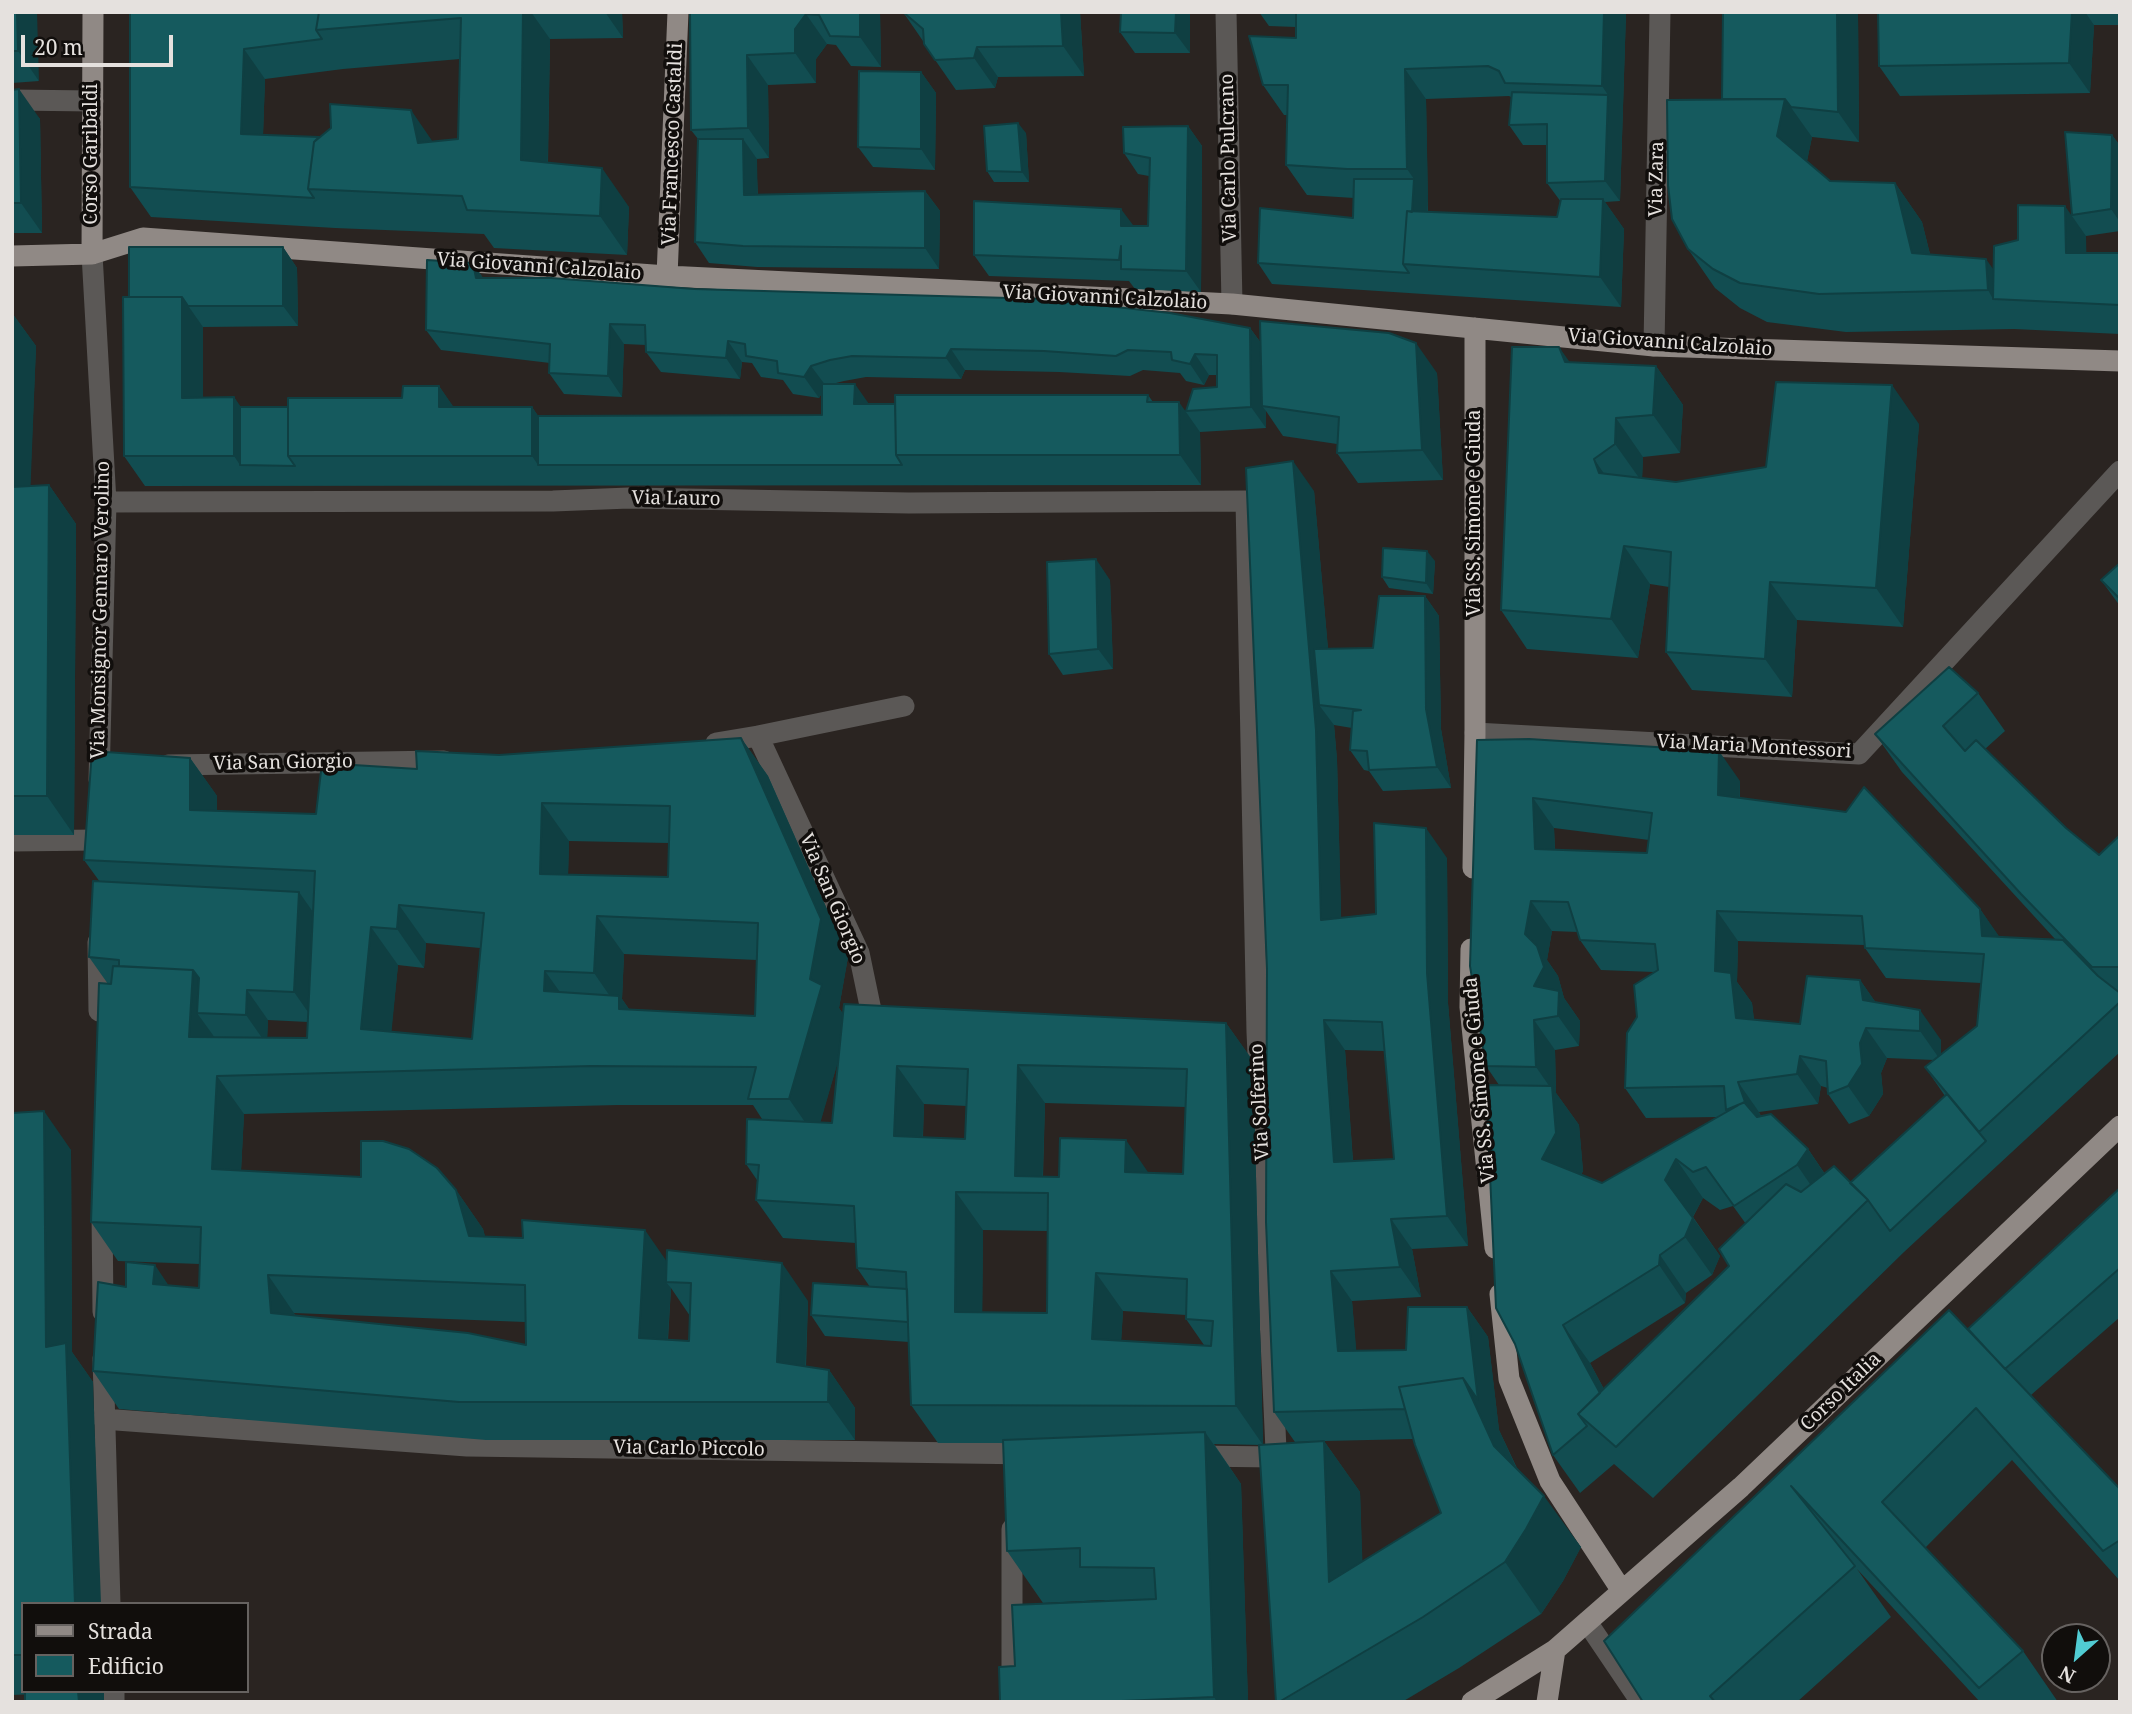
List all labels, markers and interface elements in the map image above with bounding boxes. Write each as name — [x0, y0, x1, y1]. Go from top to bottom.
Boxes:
scale bar — [24, 21, 177, 65]
text: 20 m — [34, 33, 83, 61]
street label: Via Francesco Castaldi — [658, 42, 688, 246]
street label: Via Carlo Pulcrano — [1216, 73, 1242, 243]
street label: Corso Garibaldi — [81, 83, 103, 225]
street label: Via Zara — [1645, 141, 1669, 217]
street label: Via Giovanni Calzolaio — [436, 248, 642, 286]
street label: Via Giovanni Calzolaio — [1002, 281, 1208, 315]
street label: Via Giovanni Calzolaio — [1567, 324, 1773, 362]
street label: Via SS. Simone e Giuda — [1464, 410, 1486, 616]
street label: Via Monsignor Gennaro Verolino — [87, 461, 115, 759]
street label: Via Lauro — [631, 487, 721, 511]
street label: Via Maria Montessori — [1656, 731, 1852, 763]
street label: Via San Giorgio — [213, 750, 353, 776]
street label: Via San Giorgio — [794, 830, 870, 968]
street label: Via SS. Simone e Giuda — [1460, 976, 1500, 1184]
street label: Via Solferino — [1246, 1043, 1274, 1161]
street label: Corso Italia — [1796, 1348, 1886, 1436]
street label: Via Carlo Piccolo — [613, 1436, 765, 1462]
legend — [21, 1602, 248, 1693]
text: Strada — [88, 1617, 153, 1645]
north arrow — [2041, 1623, 2111, 1693]
text: Edificio — [88, 1652, 164, 1680]
text: N — [2054, 1660, 2080, 1690]

